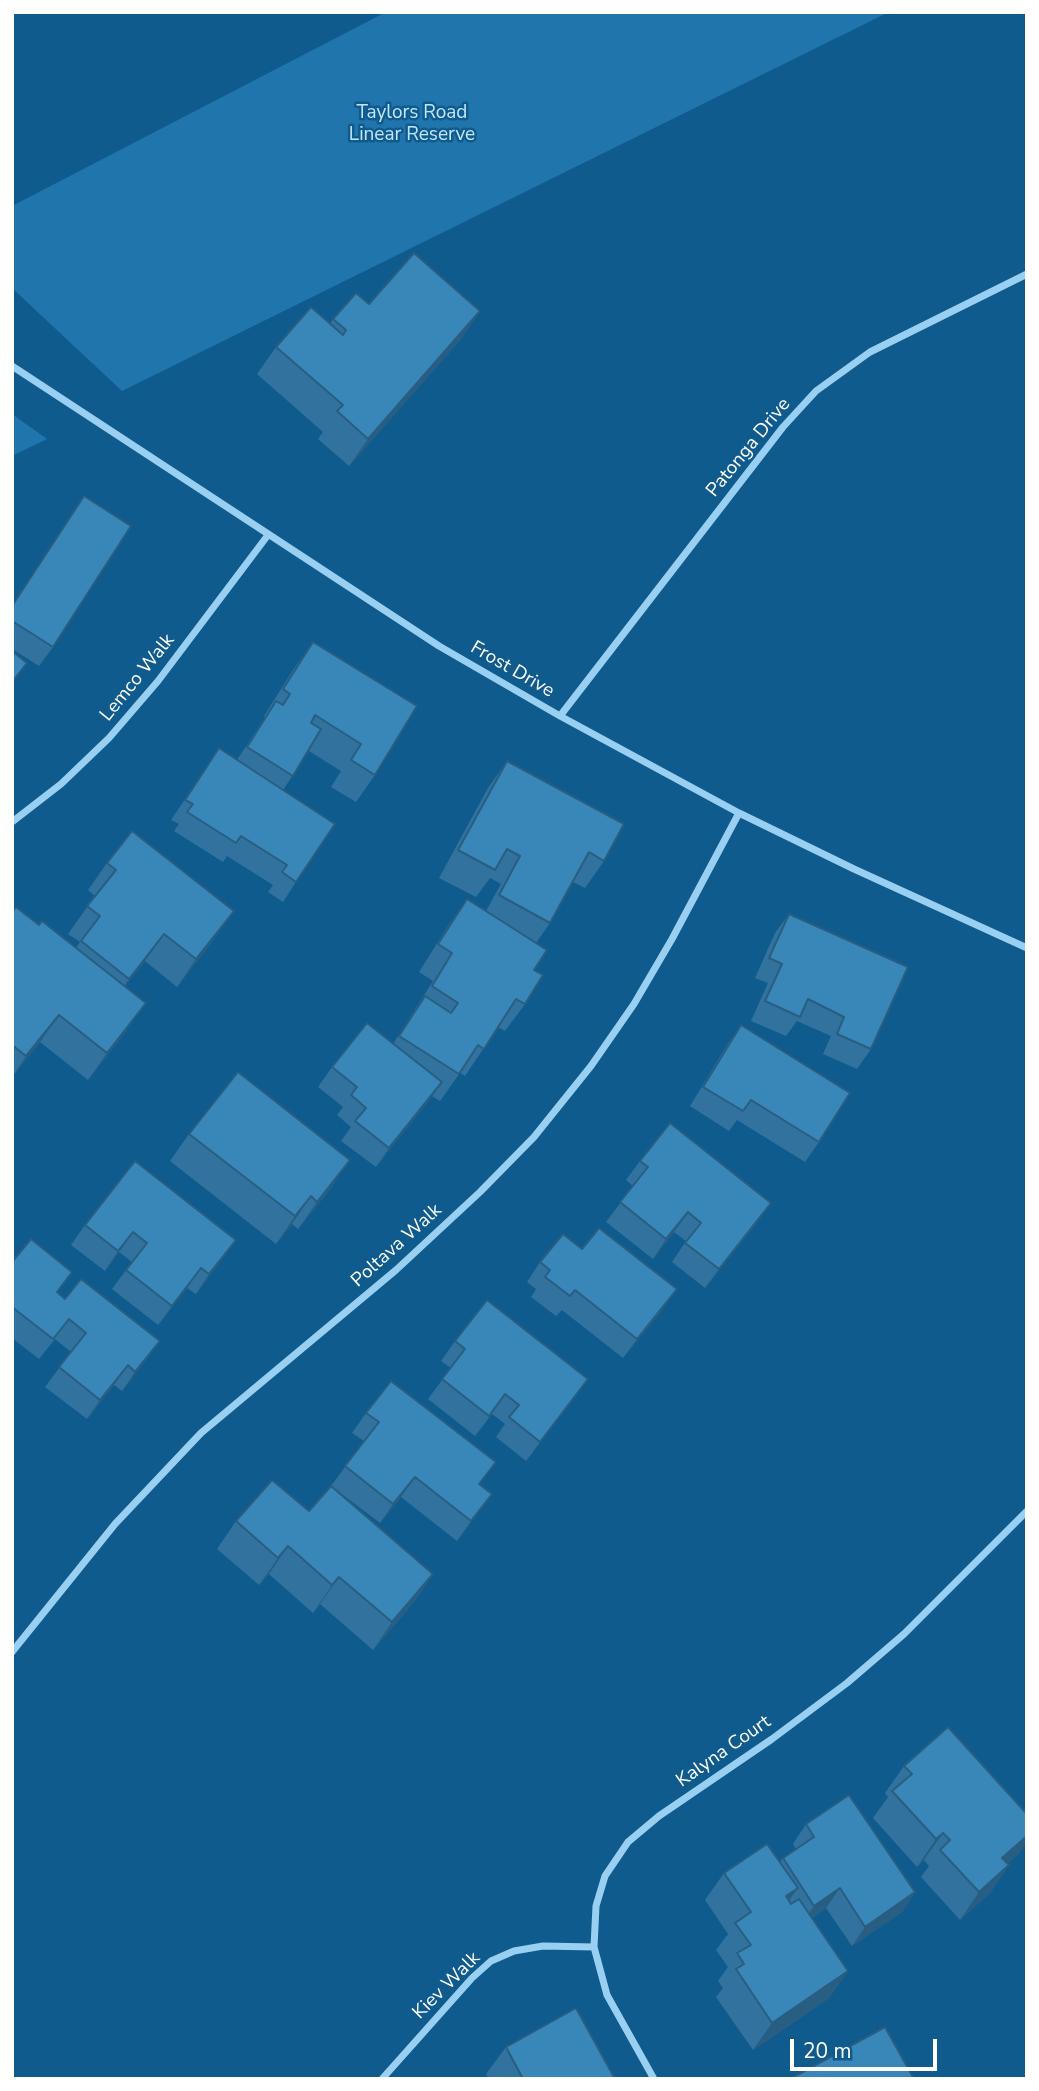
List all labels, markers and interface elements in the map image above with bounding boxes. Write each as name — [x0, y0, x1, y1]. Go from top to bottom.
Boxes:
park label: Taylors Road Linear Reserve — [349, 102, 475, 146]
street label: Patonga Drive — [702, 394, 796, 502]
street label: Lemco Walk — [96, 630, 180, 726]
street label: Frost Drive — [466, 637, 558, 703]
street label: Poltava Walk — [347, 1199, 447, 1293]
street label: Kalyna Court — [672, 1711, 776, 1793]
street label: Kiev Walk — [409, 1948, 485, 2024]
scale bar — [794, 2024, 941, 2068]
text: 20 m — [803, 2037, 852, 2065]

